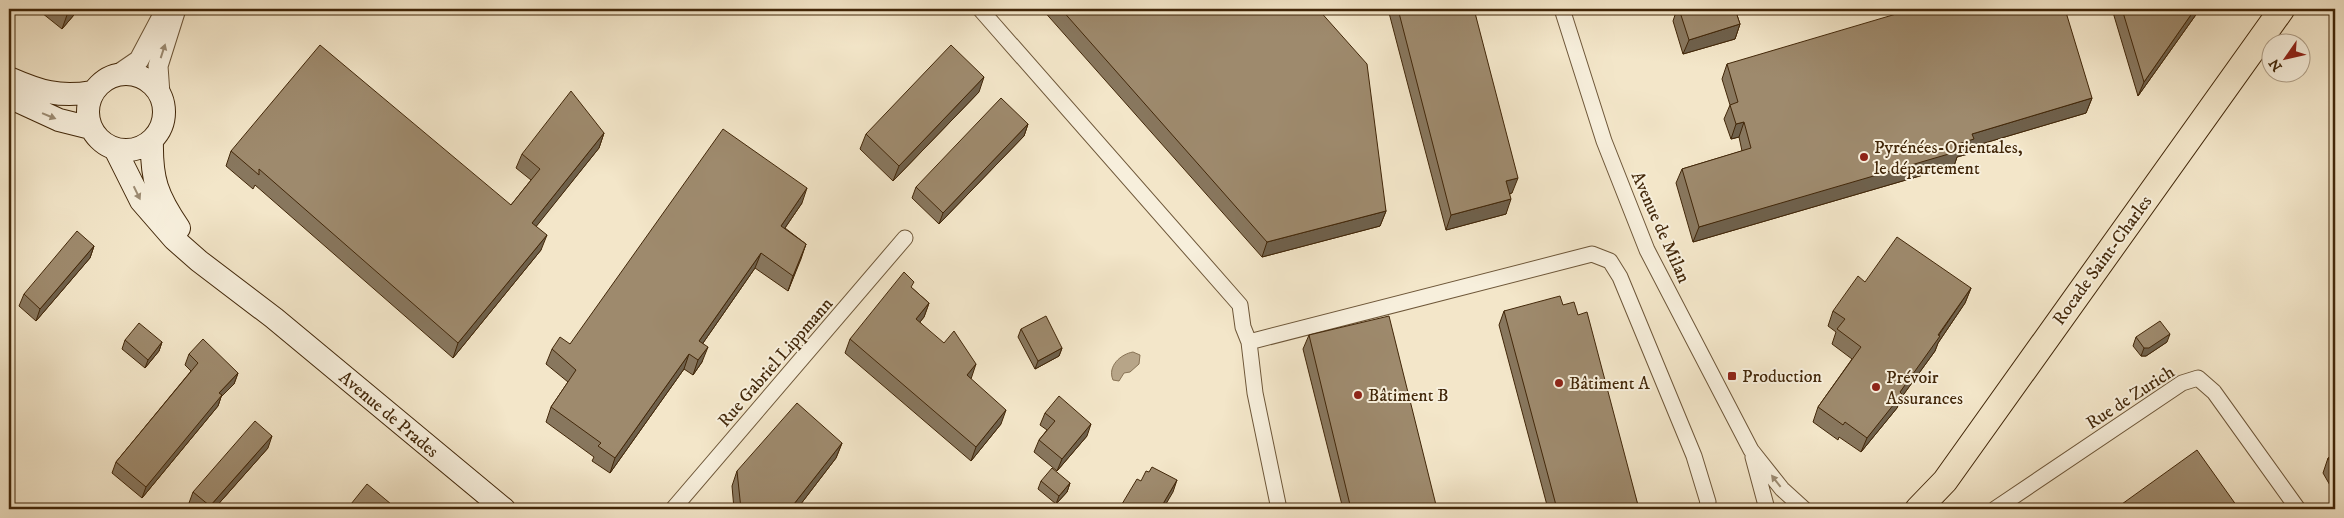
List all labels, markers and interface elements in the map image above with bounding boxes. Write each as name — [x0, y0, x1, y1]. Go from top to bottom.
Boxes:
north arrow — [2262, 32, 2312, 82]
one-way arrow — [159, 43, 167, 58]
text: N — [2265, 54, 2287, 75]
one-way arrow — [41, 113, 56, 120]
place label: Pyrénées-Orientales, le département — [1874, 137, 2023, 180]
marker: Pyrénées-Orientales, le département — [1858, 151, 1870, 163]
street label: Avenue de Milan — [1626, 168, 1695, 287]
one-way arrow — [133, 185, 141, 200]
street label: Rocade Saint-Charles — [2048, 191, 2157, 330]
street label: Rue Gabriel Lippmann — [714, 293, 838, 432]
street label: Rue de Zurich — [2082, 361, 2179, 435]
place label: Production — [1742, 366, 1822, 388]
street label: Avenue de Prades — [334, 367, 443, 463]
place label: Prévoir Assurances — [1886, 367, 1963, 410]
marker: Production — [1726, 370, 1738, 382]
place label: Bâtiment A — [1569, 373, 1650, 395]
marker: Bâtiment A — [1553, 377, 1565, 389]
marker: Prévoir Assurances — [1870, 381, 1882, 393]
place label: Bâtiment B — [1368, 385, 1449, 407]
marker: Bâtiment B — [1352, 389, 1364, 401]
one-way arrow — [1770, 475, 1781, 488]

